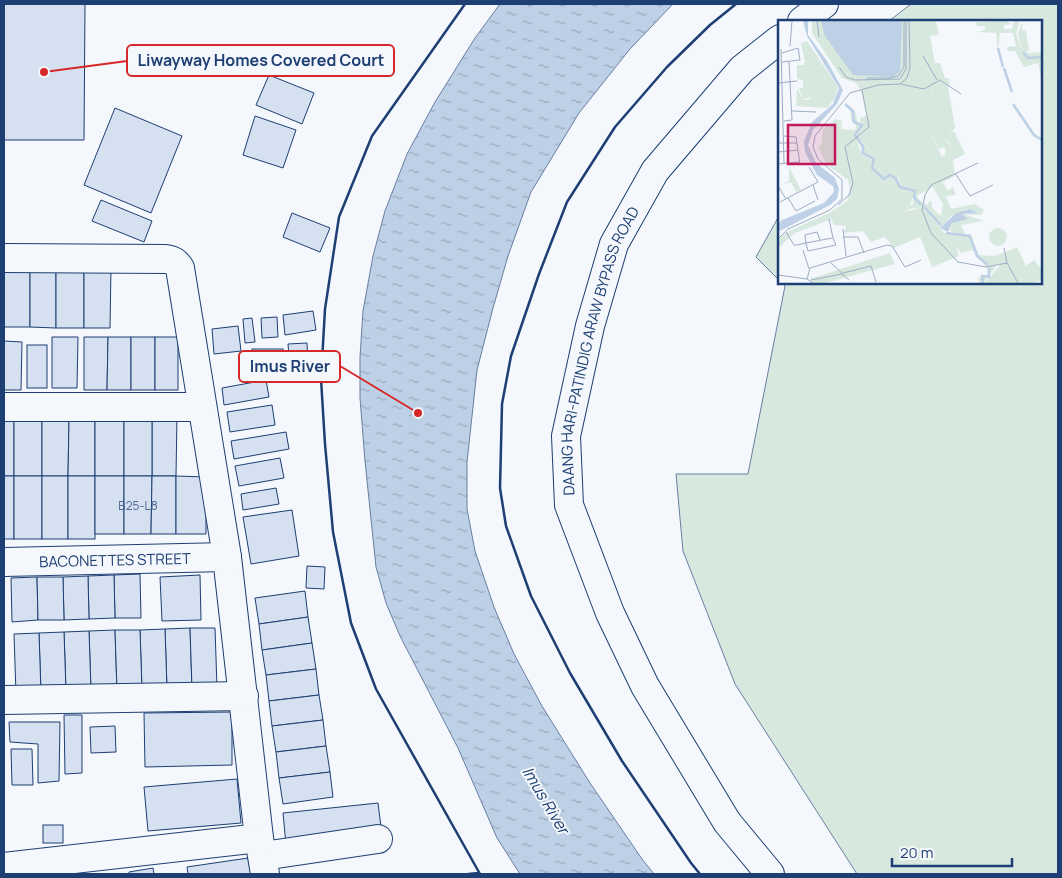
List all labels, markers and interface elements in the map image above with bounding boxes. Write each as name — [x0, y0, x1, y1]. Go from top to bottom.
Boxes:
inset map — [778, 20, 1042, 284]
callout: Liwayway Homes Covered Court — [127, 45, 394, 76]
text: Liwayway Homes Covered Court — [138, 49, 385, 71]
street label: DAANG HARI-PATINDIG ARAW BYPASS ROAD — [555, 202, 644, 496]
callout: Imus River — [239, 351, 340, 382]
text: Imus River — [250, 355, 330, 377]
house number: B25-L8 — [118, 497, 158, 514]
street label: BACONETTES STREET — [39, 547, 191, 572]
water label: Imus River — [517, 762, 576, 840]
scale bar — [892, 836, 1012, 868]
text: 20 m — [900, 842, 933, 863]

